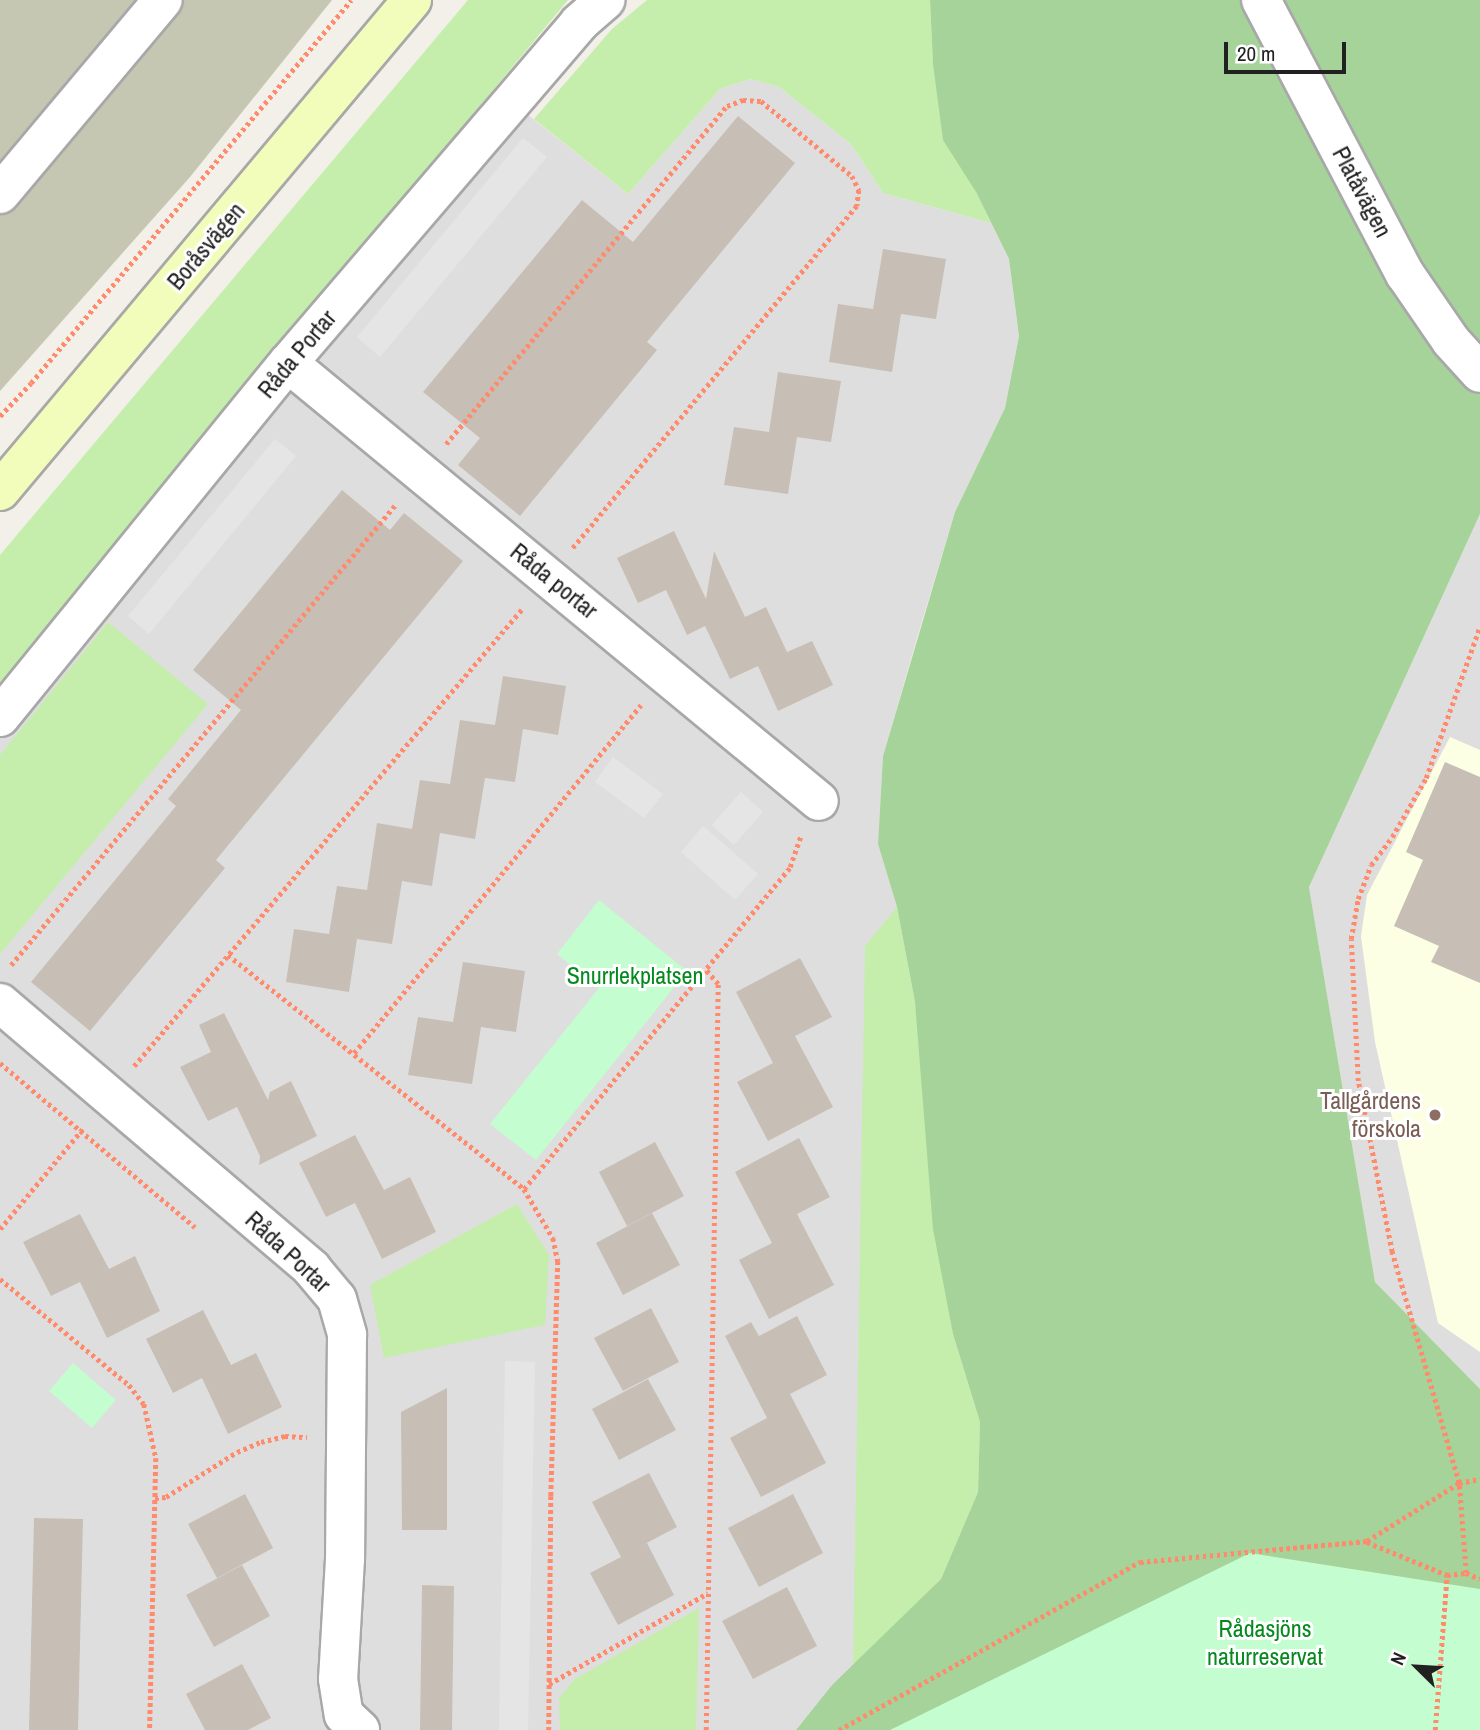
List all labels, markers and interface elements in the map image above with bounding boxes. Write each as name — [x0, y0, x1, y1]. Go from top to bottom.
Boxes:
scale bar — [1228, 28, 1350, 72]
text: 20 m — [1237, 39, 1275, 68]
street label: Platåvägen — [1326, 142, 1398, 242]
street label: Boråsvägen — [161, 197, 251, 295]
street label: Råda Portar — [252, 304, 342, 404]
street label: Råda portar — [505, 537, 603, 625]
park label: Snurrlekplatsen — [567, 962, 703, 990]
place label: Tallgårdens förskola — [1320, 1087, 1421, 1143]
marker: Tallgårdens förskola — [1427, 1107, 1443, 1123]
street label: Råda Portar — [239, 1205, 337, 1299]
park label: Rådasjöns naturreservat — [1207, 1615, 1323, 1671]
north arrow — [1382, 1632, 1452, 1702]
text: N — [1384, 1648, 1412, 1669]

